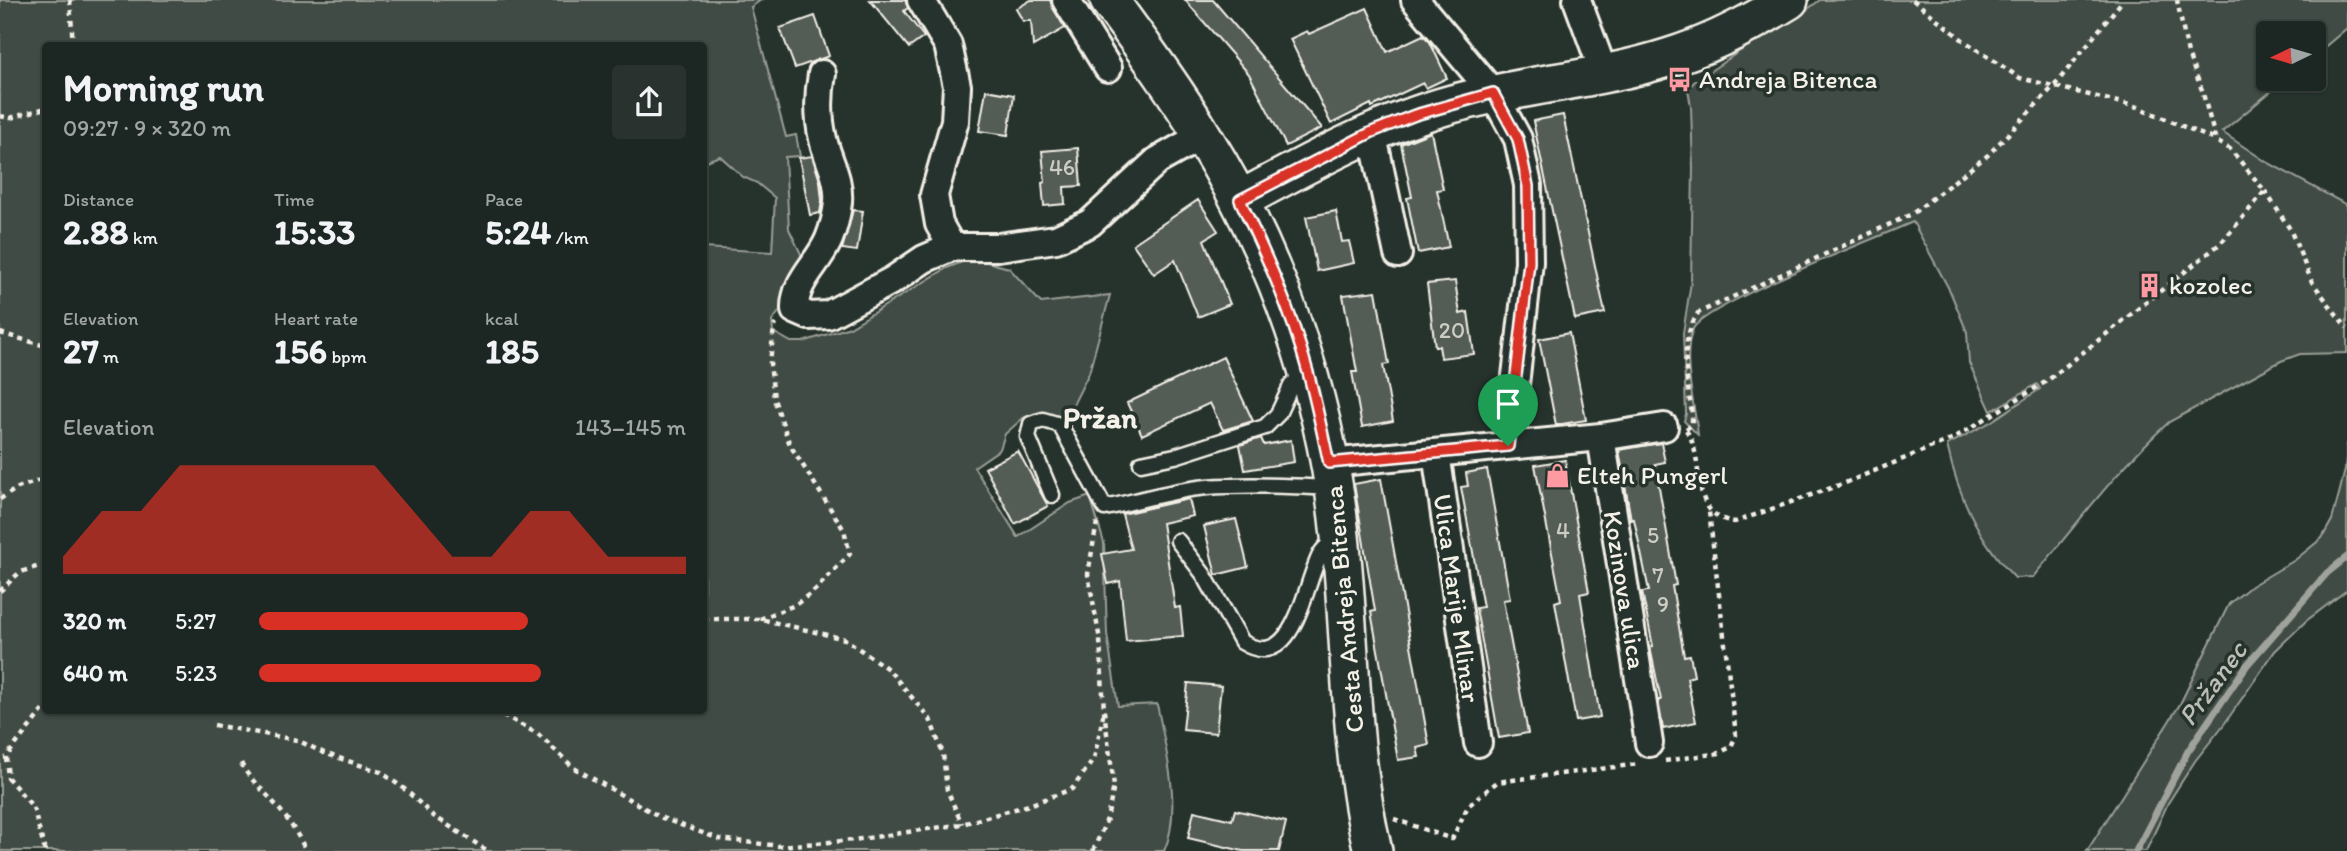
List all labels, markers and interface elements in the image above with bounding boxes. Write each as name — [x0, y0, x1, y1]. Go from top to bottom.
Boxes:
north arrow — [2256, 21, 2326, 91]
map controls — [2256, 21, 2326, 91]
place label: Andreja Bitenca — [1699, 63, 1877, 95]
text: Morning run — [63, 65, 264, 111]
button: share — [612, 65, 686, 139]
bus stop icon: Andreja Bitenca — [1665, 65, 1693, 93]
text: 09:27 · 9 × 320 m — [63, 114, 231, 142]
house number: 46 — [1049, 153, 1075, 181]
text: Distance — [63, 188, 134, 211]
text: Time — [274, 188, 315, 211]
text: Pace — [485, 188, 523, 211]
text: 2.88 — [63, 211, 128, 253]
text: 15:33 — [274, 211, 355, 253]
text: 5:24 — [485, 211, 551, 253]
text: km — [128, 226, 158, 249]
text: /km — [551, 226, 589, 249]
place label: kozolec — [2169, 269, 2253, 301]
building icon: kozolec — [2135, 271, 2163, 299]
text: Elevation — [63, 307, 139, 330]
text: Heart rate — [274, 307, 358, 330]
text: kcal — [485, 307, 519, 330]
house number: 20 — [1439, 316, 1465, 344]
text: 27 — [63, 330, 99, 372]
text: 156 — [274, 330, 327, 372]
text: 185 — [485, 330, 539, 372]
text: m — [99, 345, 119, 368]
text: bpm — [327, 345, 367, 368]
pin — [1478, 374, 1538, 446]
icon: arrive — [1489, 385, 1527, 423]
district label: Pržan — [1063, 399, 1138, 436]
text: Elevation — [63, 413, 154, 441]
text: 143–145 m — [575, 413, 686, 441]
place label: Elteh Pungerl — [1577, 459, 1728, 491]
shop icon: Elteh Pungerl — [1543, 461, 1571, 489]
street label: Cesta Andreja Bitenca — [1317, 483, 1371, 734]
street label: Ulica Marije Mlinar — [1427, 492, 1488, 705]
street label: Kozinova ulica — [1597, 508, 1653, 672]
house number: 4 — [1556, 516, 1570, 544]
house number: 5 — [1647, 521, 1659, 549]
house number: 7 — [1652, 561, 1664, 589]
house number: 9 — [1657, 590, 1669, 618]
text: 320 m — [63, 607, 126, 635]
text: 5:27 — [175, 607, 216, 635]
water label: Pržanec — [2170, 633, 2255, 732]
text: 640 m — [63, 659, 128, 687]
text: 5:23 — [175, 659, 217, 687]

